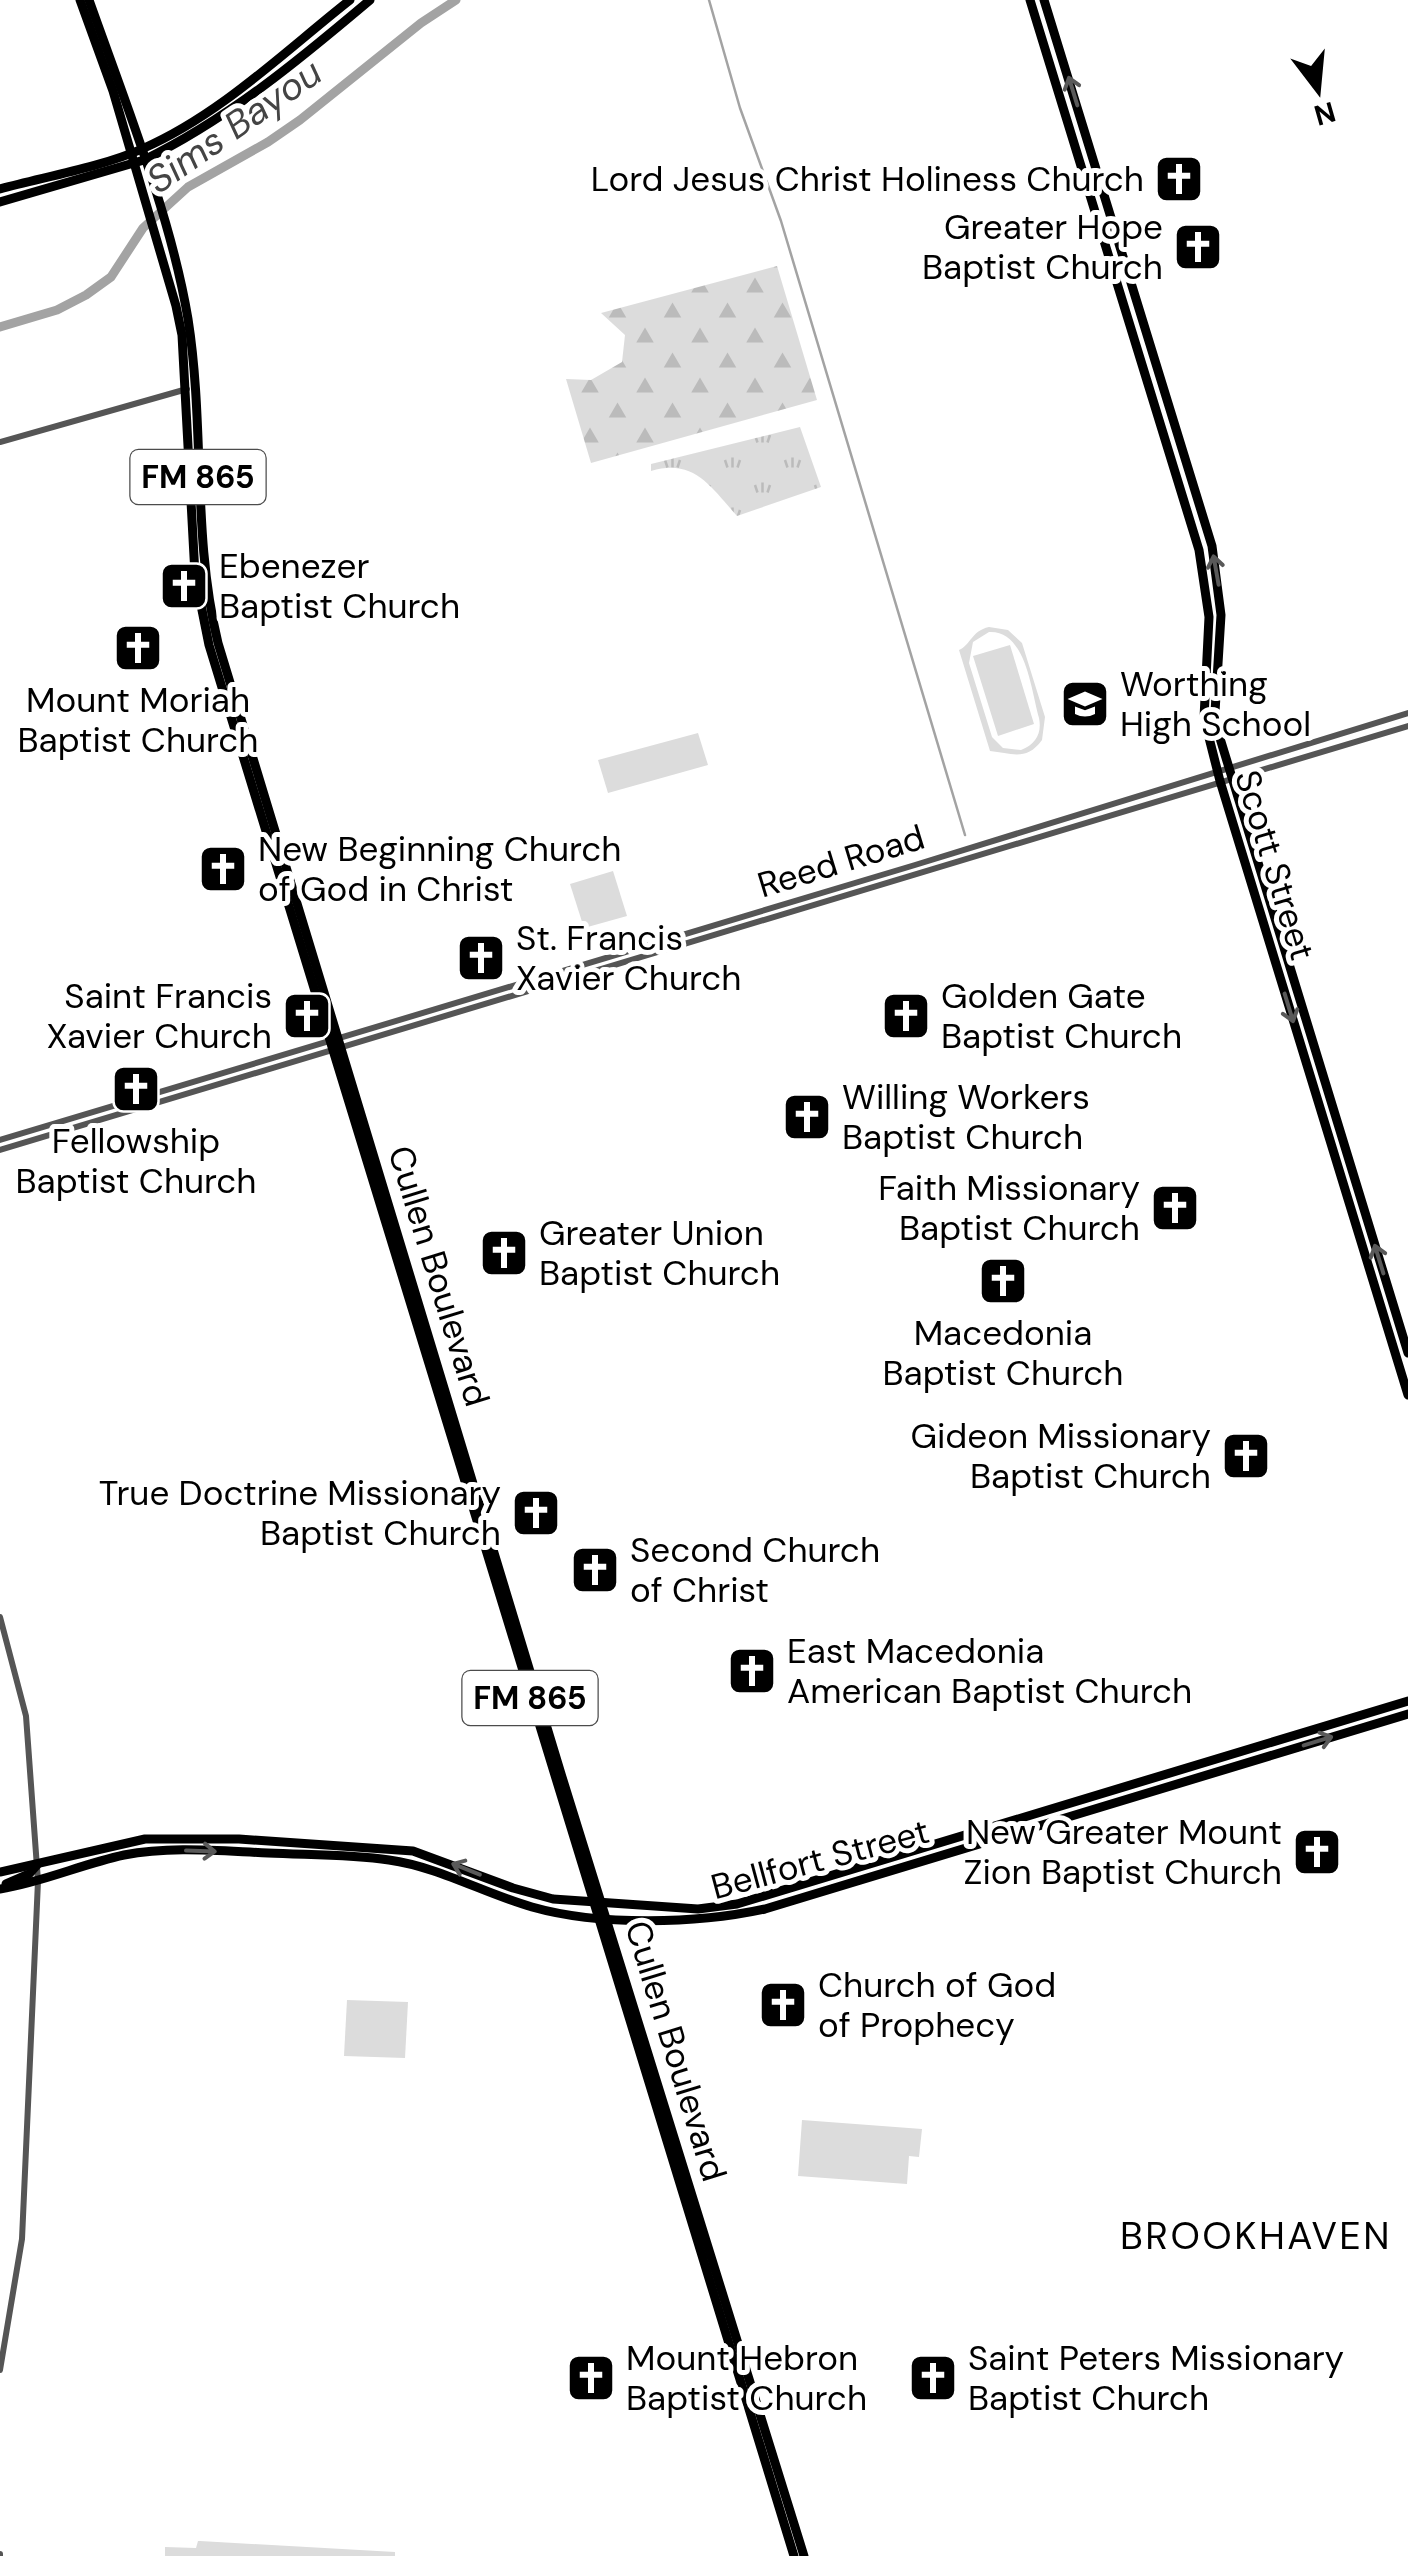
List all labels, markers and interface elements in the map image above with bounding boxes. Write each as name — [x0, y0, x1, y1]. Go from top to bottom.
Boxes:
north arrow — [1268, 40, 1368, 140]
water label: Sims Bayou — [137, 47, 331, 205]
one-way arrow — [1062, 76, 1080, 107]
text: N — [1310, 93, 1340, 134]
church icon: Lord Jesus Christ Holiness Church — [1153, 153, 1205, 205]
place label: Lord Jesus Christ Holiness Church — [591, 156, 1144, 202]
place label: Greater Hope Baptist Church — [922, 204, 1163, 290]
church icon: Greater Hope Baptist Church — [1172, 221, 1224, 273]
road number: FM 865 — [130, 450, 266, 504]
place label: Ebenezer Baptist Church — [219, 543, 460, 629]
one-way arrow — [1206, 554, 1225, 586]
church icon: Ebenezer Baptist Church — [158, 560, 210, 612]
church icon: Mount Moriah Baptist Church — [112, 622, 164, 674]
place label: Worthing High School — [1120, 661, 1311, 747]
place label: Mount Moriah Baptist Church — [17, 677, 259, 763]
school or university icon: Worthing High School — [1059, 678, 1111, 730]
street label: Scott Street — [1224, 764, 1326, 966]
street label: Reed Road — [752, 814, 930, 908]
place label: New Beginning Church of God in Christ — [258, 826, 621, 912]
church icon: New Beginning Church of God in Christ — [197, 843, 249, 895]
place label: St. Francis Xavier Church — [516, 915, 741, 1001]
church icon: St. Francis Xavier Church — [455, 932, 507, 984]
place label: Saint Francis Xavier Church — [47, 973, 272, 1059]
place label: Golden Gate Baptist Church — [941, 973, 1182, 1059]
church icon: Saint Francis Xavier Church — [281, 990, 333, 1042]
church icon: Golden Gate Baptist Church — [880, 990, 932, 1042]
one-way arrow — [1281, 992, 1299, 1024]
church icon: Fellowship Baptist Church — [110, 1063, 162, 1115]
place label: Willing Workers Baptist Church — [842, 1074, 1090, 1160]
church icon: Willing Workers Baptist Church — [781, 1091, 833, 1143]
place label: Fellowship Baptist Church — [15, 1118, 257, 1204]
street label: Cullen Boulevard — [378, 1140, 500, 1412]
place label: Faith Missionary Baptist Church — [878, 1165, 1140, 1251]
church icon: Faith Missionary Baptist Church — [1149, 1182, 1201, 1234]
place label: Greater Union Baptist Church — [539, 1210, 780, 1296]
church icon: Greater Union Baptist Church — [478, 1227, 530, 1279]
one-way arrow — [1369, 1244, 1387, 1276]
church icon: Macedonia Baptist Church — [977, 1255, 1029, 1307]
place label: Macedonia Baptist Church — [882, 1310, 1124, 1396]
place label: Gideon Missionary Baptist Church — [910, 1413, 1211, 1499]
church icon: Gideon Missionary Baptist Church — [1220, 1430, 1272, 1482]
place label: True Doctrine Missionary Baptist Church — [99, 1470, 501, 1556]
church icon: True Doctrine Missionary Baptist Church — [510, 1487, 562, 1539]
place label: Second Church of Christ — [630, 1527, 880, 1613]
church icon: Second Church of Christ — [569, 1544, 621, 1596]
place label: East Macedonia American Baptist Church — [787, 1628, 1192, 1714]
church icon: East Macedonia American Baptist Church — [726, 1645, 778, 1697]
road number: FM 865 — [462, 1671, 598, 1725]
one-way arrow — [1301, 1731, 1333, 1749]
street label: Bellfort Street — [706, 1808, 934, 1910]
place label: New Greater Mount Zion Baptist Church — [963, 1809, 1282, 1895]
church icon: New Greater Mount Zion Baptist Church — [1291, 1826, 1343, 1878]
one-way arrow — [185, 1841, 217, 1860]
one-way arrow — [451, 1858, 481, 1876]
street label: Cullen Boulevard — [615, 1915, 737, 2187]
place label: Church of God of Prophecy — [818, 1962, 1056, 2048]
church icon: Church of God of Prophecy — [757, 1979, 809, 2031]
district label: BROOKHAVEN — [1120, 2211, 1392, 2261]
place label: Mount Hebron Baptist Church — [626, 2335, 867, 2421]
place label: Saint Peters Missionary Baptist Church — [968, 2335, 1344, 2421]
church icon: Mount Hebron Baptist Church — [565, 2352, 617, 2404]
church icon: Saint Peters Missionary Baptist Church — [907, 2352, 959, 2404]

